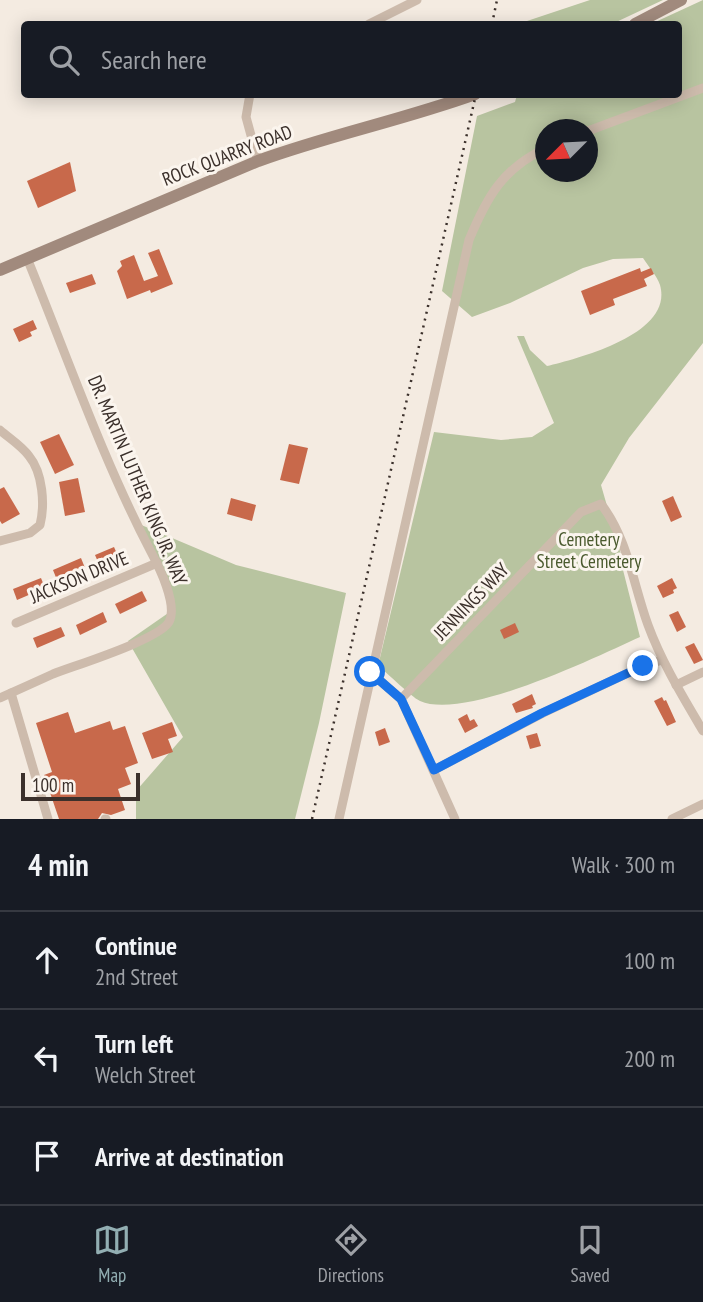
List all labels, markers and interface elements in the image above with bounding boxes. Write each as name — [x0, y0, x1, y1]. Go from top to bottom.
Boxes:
search box — [21, 21, 682, 98]
icon: search — [45, 41, 83, 79]
text: Search here — [101, 43, 207, 76]
street label: ROCK QUARRY ROAD — [159, 119, 295, 191]
north arrow — [535, 119, 598, 182]
street label: DR. MARTIN LUTHER KING JR. WAY — [83, 372, 193, 589]
park label: Cemetery Street Cemetery — [537, 527, 642, 573]
street label: JACKSON DRIVE — [25, 546, 132, 609]
street label: JENNINGS WAY — [428, 557, 514, 645]
route end — [627, 650, 658, 681]
route start — [354, 656, 385, 687]
scale bar — [21, 770, 140, 802]
text: 100 m — [32, 773, 74, 797]
text: 4 min — [28, 845, 89, 884]
text: Walk · 300 m — [572, 850, 675, 879]
text: Continue — [95, 929, 177, 962]
icon: ahead — [28, 941, 66, 979]
text: 100 m — [624, 946, 675, 975]
text: 2nd Street — [95, 962, 178, 991]
text: Turn left — [95, 1027, 173, 1060]
icon: left — [28, 1039, 66, 1077]
text: 200 m — [624, 1044, 675, 1073]
text: Welch Street — [95, 1060, 195, 1089]
icon: arrive — [28, 1137, 66, 1175]
text: Arrive at destination — [95, 1140, 284, 1173]
tab: Map — [93, 1221, 131, 1287]
tab: Directions — [318, 1221, 384, 1287]
tab: Saved — [571, 1221, 610, 1287]

